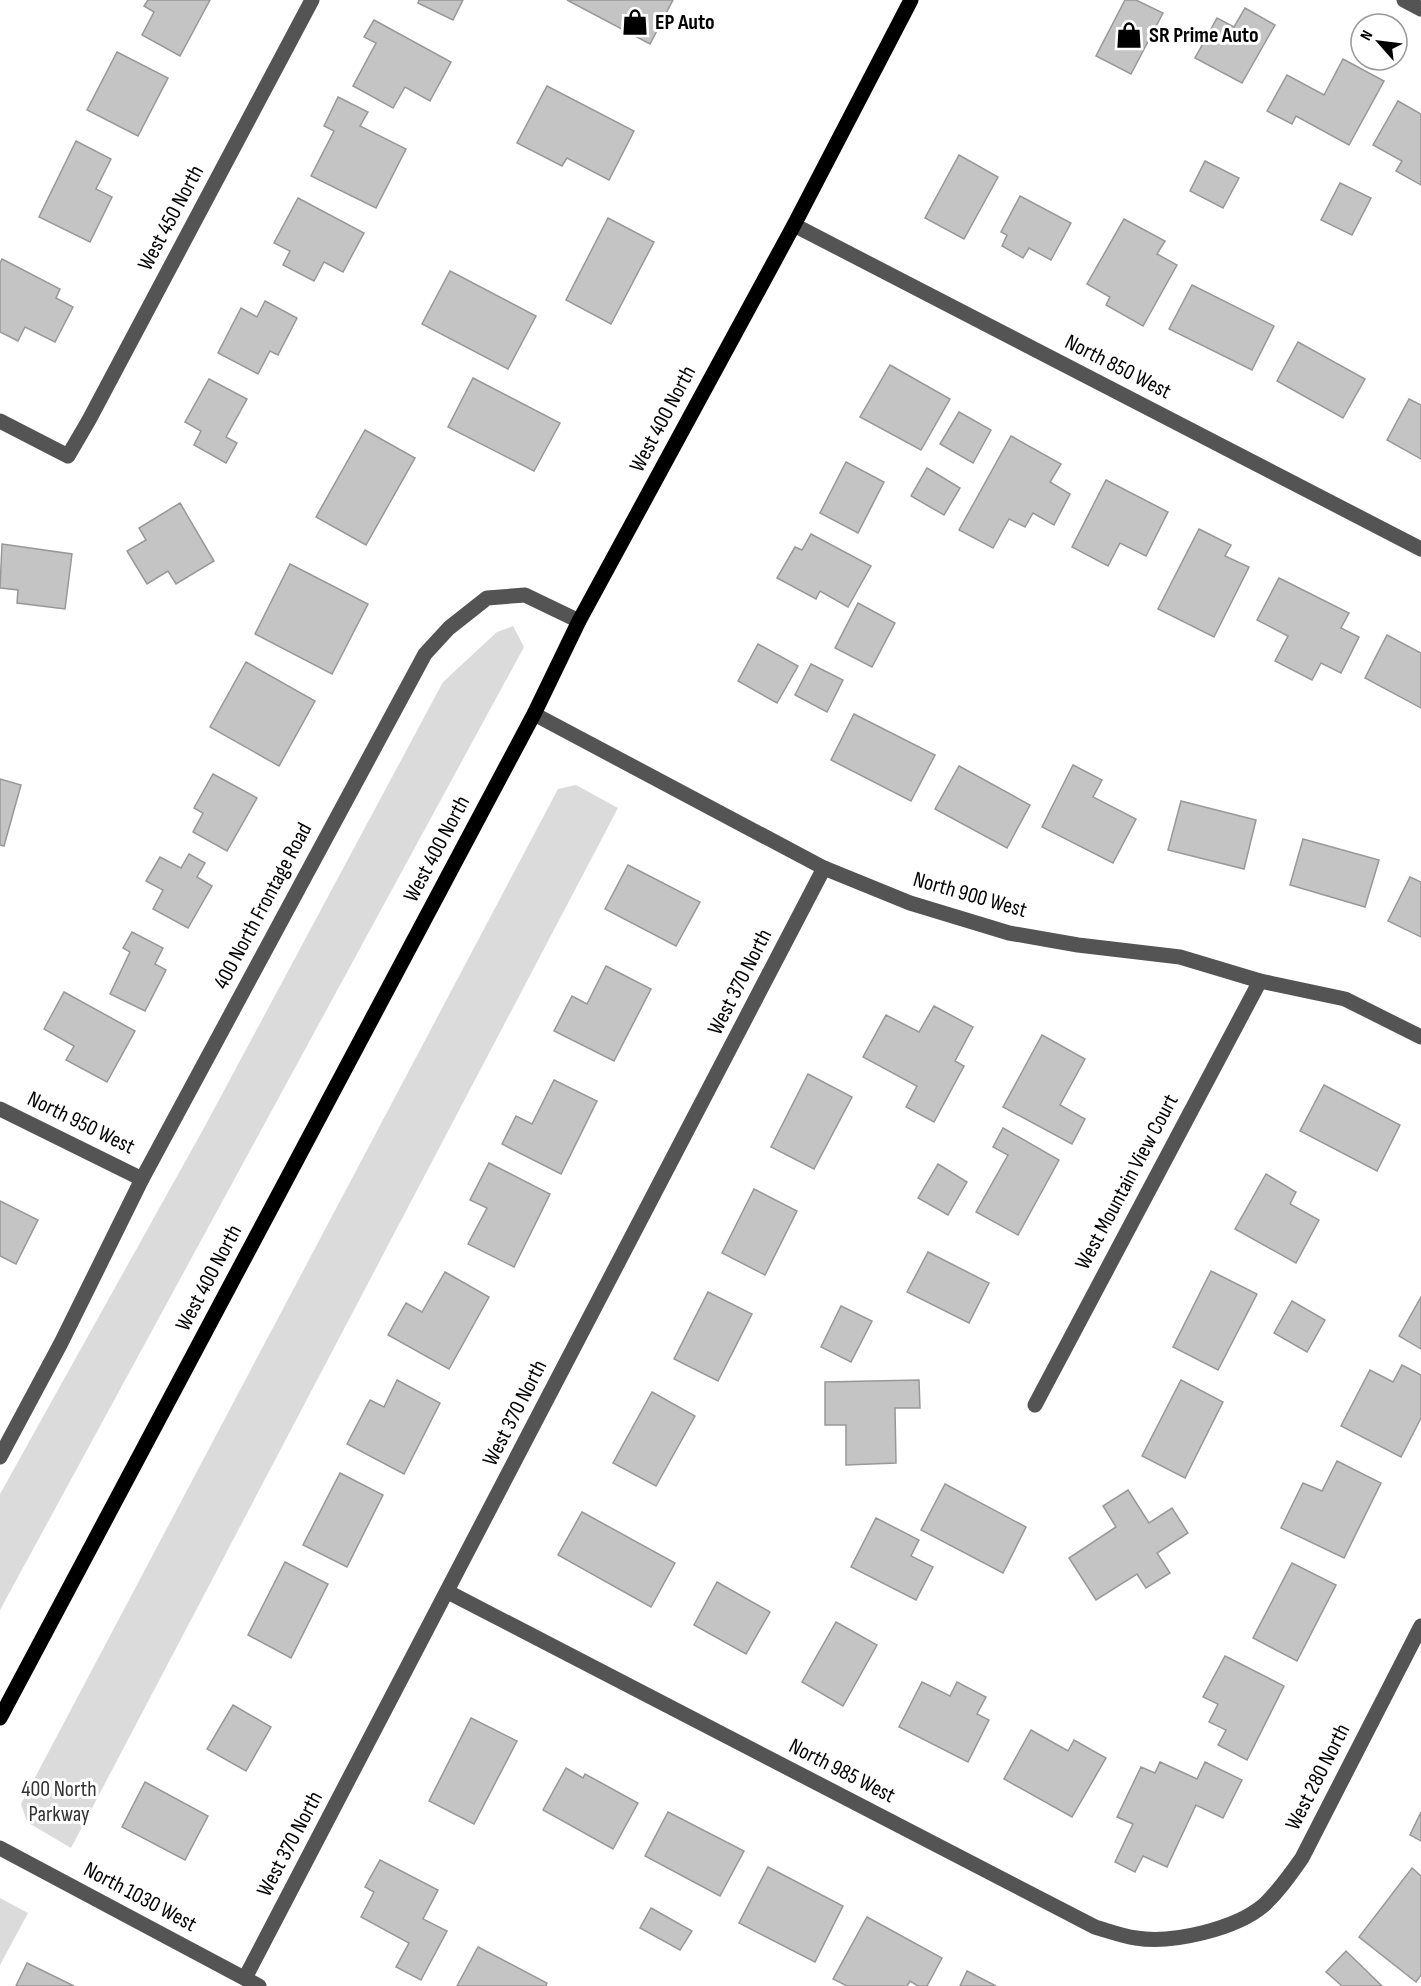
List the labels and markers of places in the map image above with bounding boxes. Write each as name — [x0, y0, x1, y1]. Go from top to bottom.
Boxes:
shop icon: EP Auto — [620, 7, 650, 37]
place label: EP Auto — [655, 9, 715, 36]
shop icon: SR Prime Auto — [1114, 20, 1144, 50]
place label: SR Prime Auto — [1149, 22, 1259, 49]

